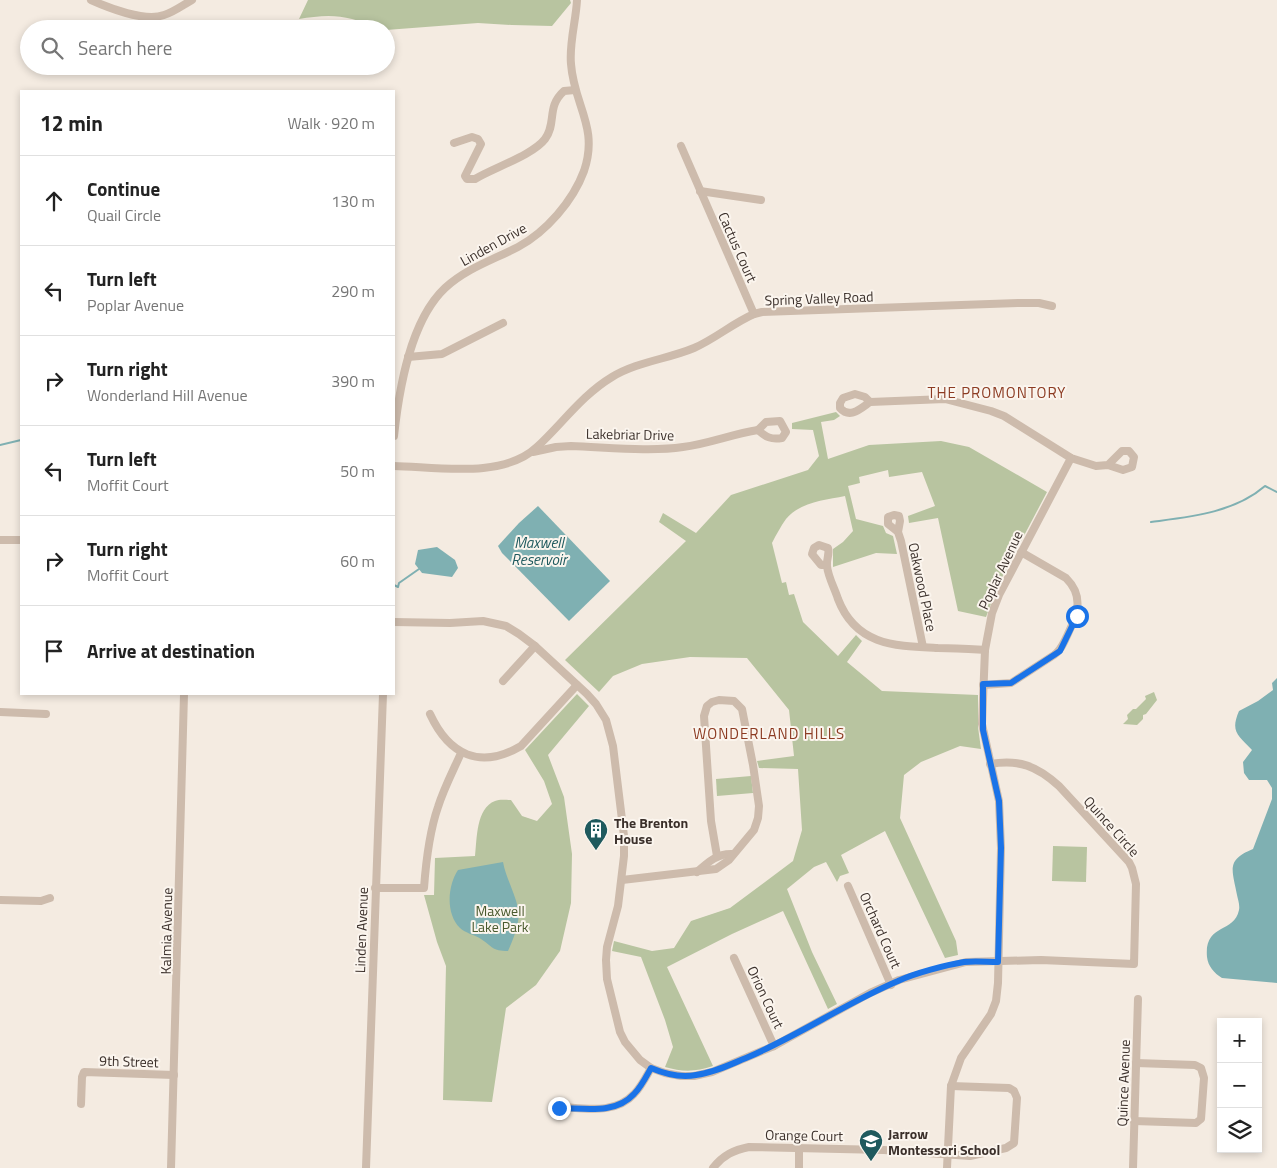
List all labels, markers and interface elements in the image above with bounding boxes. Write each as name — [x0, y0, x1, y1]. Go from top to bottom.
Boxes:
search box — [20, 20, 395, 75]
text: Search here — [78, 33, 172, 62]
icon: search — [38, 34, 66, 62]
text: 12 min — [40, 107, 103, 139]
text: Walk · 920 m — [287, 111, 375, 135]
text: Continue — [87, 174, 160, 203]
icon: ahead — [40, 187, 68, 215]
text: 130 m — [331, 189, 375, 213]
text: Quail Circle — [87, 203, 161, 227]
street label: Cactus Court — [713, 209, 763, 285]
street label: Linden Drive — [456, 217, 530, 271]
text: Turn left — [87, 264, 157, 293]
icon: left — [40, 277, 68, 305]
text: 290 m — [331, 279, 375, 303]
street label: Spring Valley Road — [764, 286, 874, 310]
text: Poplar Avenue — [87, 293, 184, 317]
text: Turn right — [87, 354, 168, 383]
icon: right — [40, 367, 68, 395]
text: 390 m — [331, 369, 375, 393]
district label: THE PROMONTORY — [928, 381, 1066, 404]
text: Wonderland Hill Avenue — [87, 383, 248, 407]
street label: Lakebriar Drive — [586, 423, 674, 445]
text: Turn left — [87, 444, 157, 473]
icon: left — [40, 457, 68, 485]
text: 50 m — [340, 459, 375, 483]
text: Moffit Court — [87, 473, 169, 497]
street label: Poplar Avenue — [973, 527, 1027, 613]
water label: Maxwell Reservoir — [511, 531, 569, 571]
text: Turn right — [87, 534, 168, 563]
street label: Oakwood Place — [903, 541, 943, 633]
icon: right — [40, 547, 68, 575]
text: 60 m — [340, 549, 375, 573]
text: Moffit Court — [87, 563, 169, 587]
route start — [1066, 605, 1089, 628]
text: Arrive at destination — [87, 636, 255, 665]
icon: arrive — [40, 637, 68, 665]
district label: WONDERLAND HILLS — [693, 722, 845, 745]
street label: Quince Circle — [1079, 791, 1145, 861]
place label: The Brenton House — [614, 812, 688, 849]
building icon: The Brenton House — [583, 817, 609, 851]
street label: Kalmia Avenue — [155, 887, 177, 975]
street label: Linden Avenue — [349, 887, 373, 973]
street label: Orchard Court — [855, 888, 907, 972]
park label: Maxwell Lake Park — [471, 900, 529, 937]
street label: Orion Court — [742, 962, 790, 1032]
map controls — [1217, 1018, 1262, 1153]
button: + — [1217, 1018, 1262, 1063]
street label: Quince Avenue — [1111, 1039, 1135, 1127]
street label: 9th Street — [99, 1049, 159, 1073]
button: − — [1217, 1063, 1262, 1108]
route end — [548, 1097, 571, 1120]
button: layers — [1217, 1108, 1262, 1153]
place label: Jarrow Montessori School — [888, 1123, 1000, 1160]
street label: Orange Court — [765, 1124, 843, 1146]
school or university icon: Jarrow Montessori School — [858, 1128, 884, 1162]

